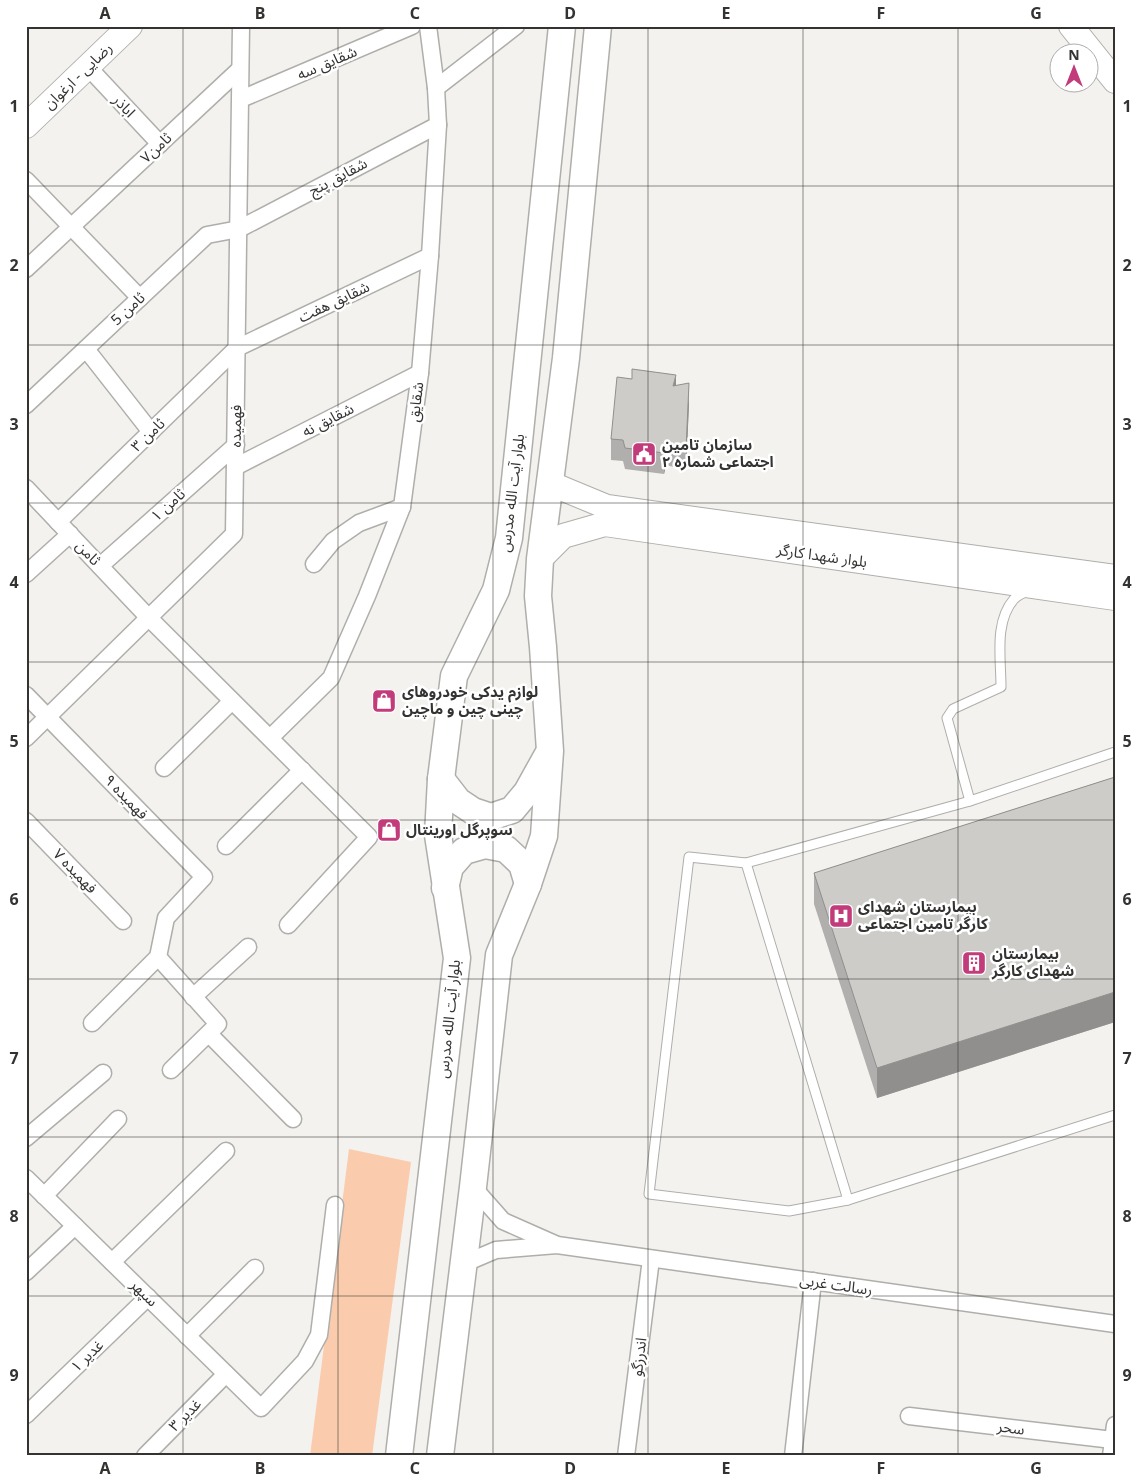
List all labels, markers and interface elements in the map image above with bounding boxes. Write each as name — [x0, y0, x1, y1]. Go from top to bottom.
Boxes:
text: A — [99, 2, 111, 24]
text: B — [255, 2, 265, 24]
text: C — [410, 2, 420, 24]
text: D — [564, 2, 576, 24]
text: E — [722, 2, 731, 24]
text: F — [877, 2, 885, 24]
text: G — [1030, 2, 1042, 24]
street label: رضایی - ارغوان — [39, 37, 116, 113]
street label: شقایق سه — [294, 40, 360, 85]
north arrow — [1048, 42, 1098, 92]
text: N — [1068, 45, 1080, 64]
street label: اباذر — [108, 89, 140, 121]
text: 1 — [9, 95, 19, 117]
text: 1 — [1122, 95, 1132, 117]
street label: ثامن۷ — [135, 128, 175, 167]
street label: شقایق پنج — [305, 152, 372, 202]
text: 2 — [9, 254, 19, 276]
text: 2 — [1122, 254, 1132, 276]
street label: شقایق هفت — [295, 276, 373, 327]
street label: ثامن 5 — [106, 287, 149, 329]
street label: شقایق — [403, 380, 428, 423]
street label: شقایق نه — [298, 398, 357, 441]
street label: فهمیده — [225, 404, 245, 447]
text: 3 — [9, 413, 19, 435]
street label: ثامن ۳ — [126, 413, 169, 455]
text: 3 — [1122, 413, 1132, 435]
street label: بلوار آیت الله مدرس — [494, 433, 528, 553]
place label: سازمان تامین اجتماعی شماره ۲ — [662, 434, 774, 471]
public building icon: سازمان تامین اجتماعی شماره ۲ — [631, 441, 657, 467]
street label: ثامن ۱ — [146, 483, 189, 525]
street label: ثامن — [72, 535, 106, 569]
street label: بلوار شهدا کارگر — [775, 539, 869, 571]
text: 4 — [9, 571, 19, 593]
text: 4 — [1122, 571, 1132, 593]
place label: لوازم یدکی خودروهای چینی چین و ماچین — [402, 681, 538, 719]
shop icon: لوازم یدکی خودروهای چینی چین و ماچین — [371, 688, 397, 714]
text: 5 — [9, 730, 19, 752]
text: 5 — [1122, 730, 1132, 752]
street label: فهمیده ۹ — [100, 770, 153, 823]
shop icon: سوپرگل اورینتال — [376, 817, 402, 843]
place label: سوپرگل اورینتال — [406, 819, 513, 840]
street label: فهمیده ۷ — [49, 844, 102, 897]
text: 6 — [9, 888, 19, 910]
text: 6 — [1122, 888, 1132, 910]
place label: بیمارستان شهدای کارگر تامین اجتماعی — [858, 896, 988, 933]
hospital icon: بیمارستان شهدای کارگر تامین اجتماعی — [828, 903, 854, 929]
place label: بیمارستان شهدای کارگر — [991, 943, 1074, 980]
building icon: بیمارستان شهدای کارگر — [961, 950, 987, 976]
street label: بلوار آیت الله مدرس — [432, 959, 464, 1079]
text: 7 — [9, 1047, 19, 1069]
text: 7 — [1122, 1047, 1132, 1069]
text: 8 — [9, 1205, 19, 1227]
text: 8 — [1122, 1205, 1132, 1227]
street label: رسالت غربی — [798, 1269, 874, 1299]
street label: سپهر — [125, 1274, 163, 1311]
street label: غدیر ۱ — [66, 1334, 107, 1376]
street label: اندرزگو — [626, 1336, 650, 1378]
text: 9 — [9, 1364, 19, 1386]
text: 9 — [1122, 1364, 1132, 1386]
street label: غدیر ۳ — [164, 1393, 205, 1435]
street label: سحر — [995, 1415, 1026, 1439]
text: A — [99, 1457, 111, 1479]
text: B — [255, 1457, 265, 1479]
text: C — [410, 1457, 420, 1479]
text: D — [564, 1457, 576, 1479]
text: E — [722, 1457, 731, 1479]
text: F — [877, 1457, 885, 1479]
text: G — [1030, 1457, 1042, 1479]

